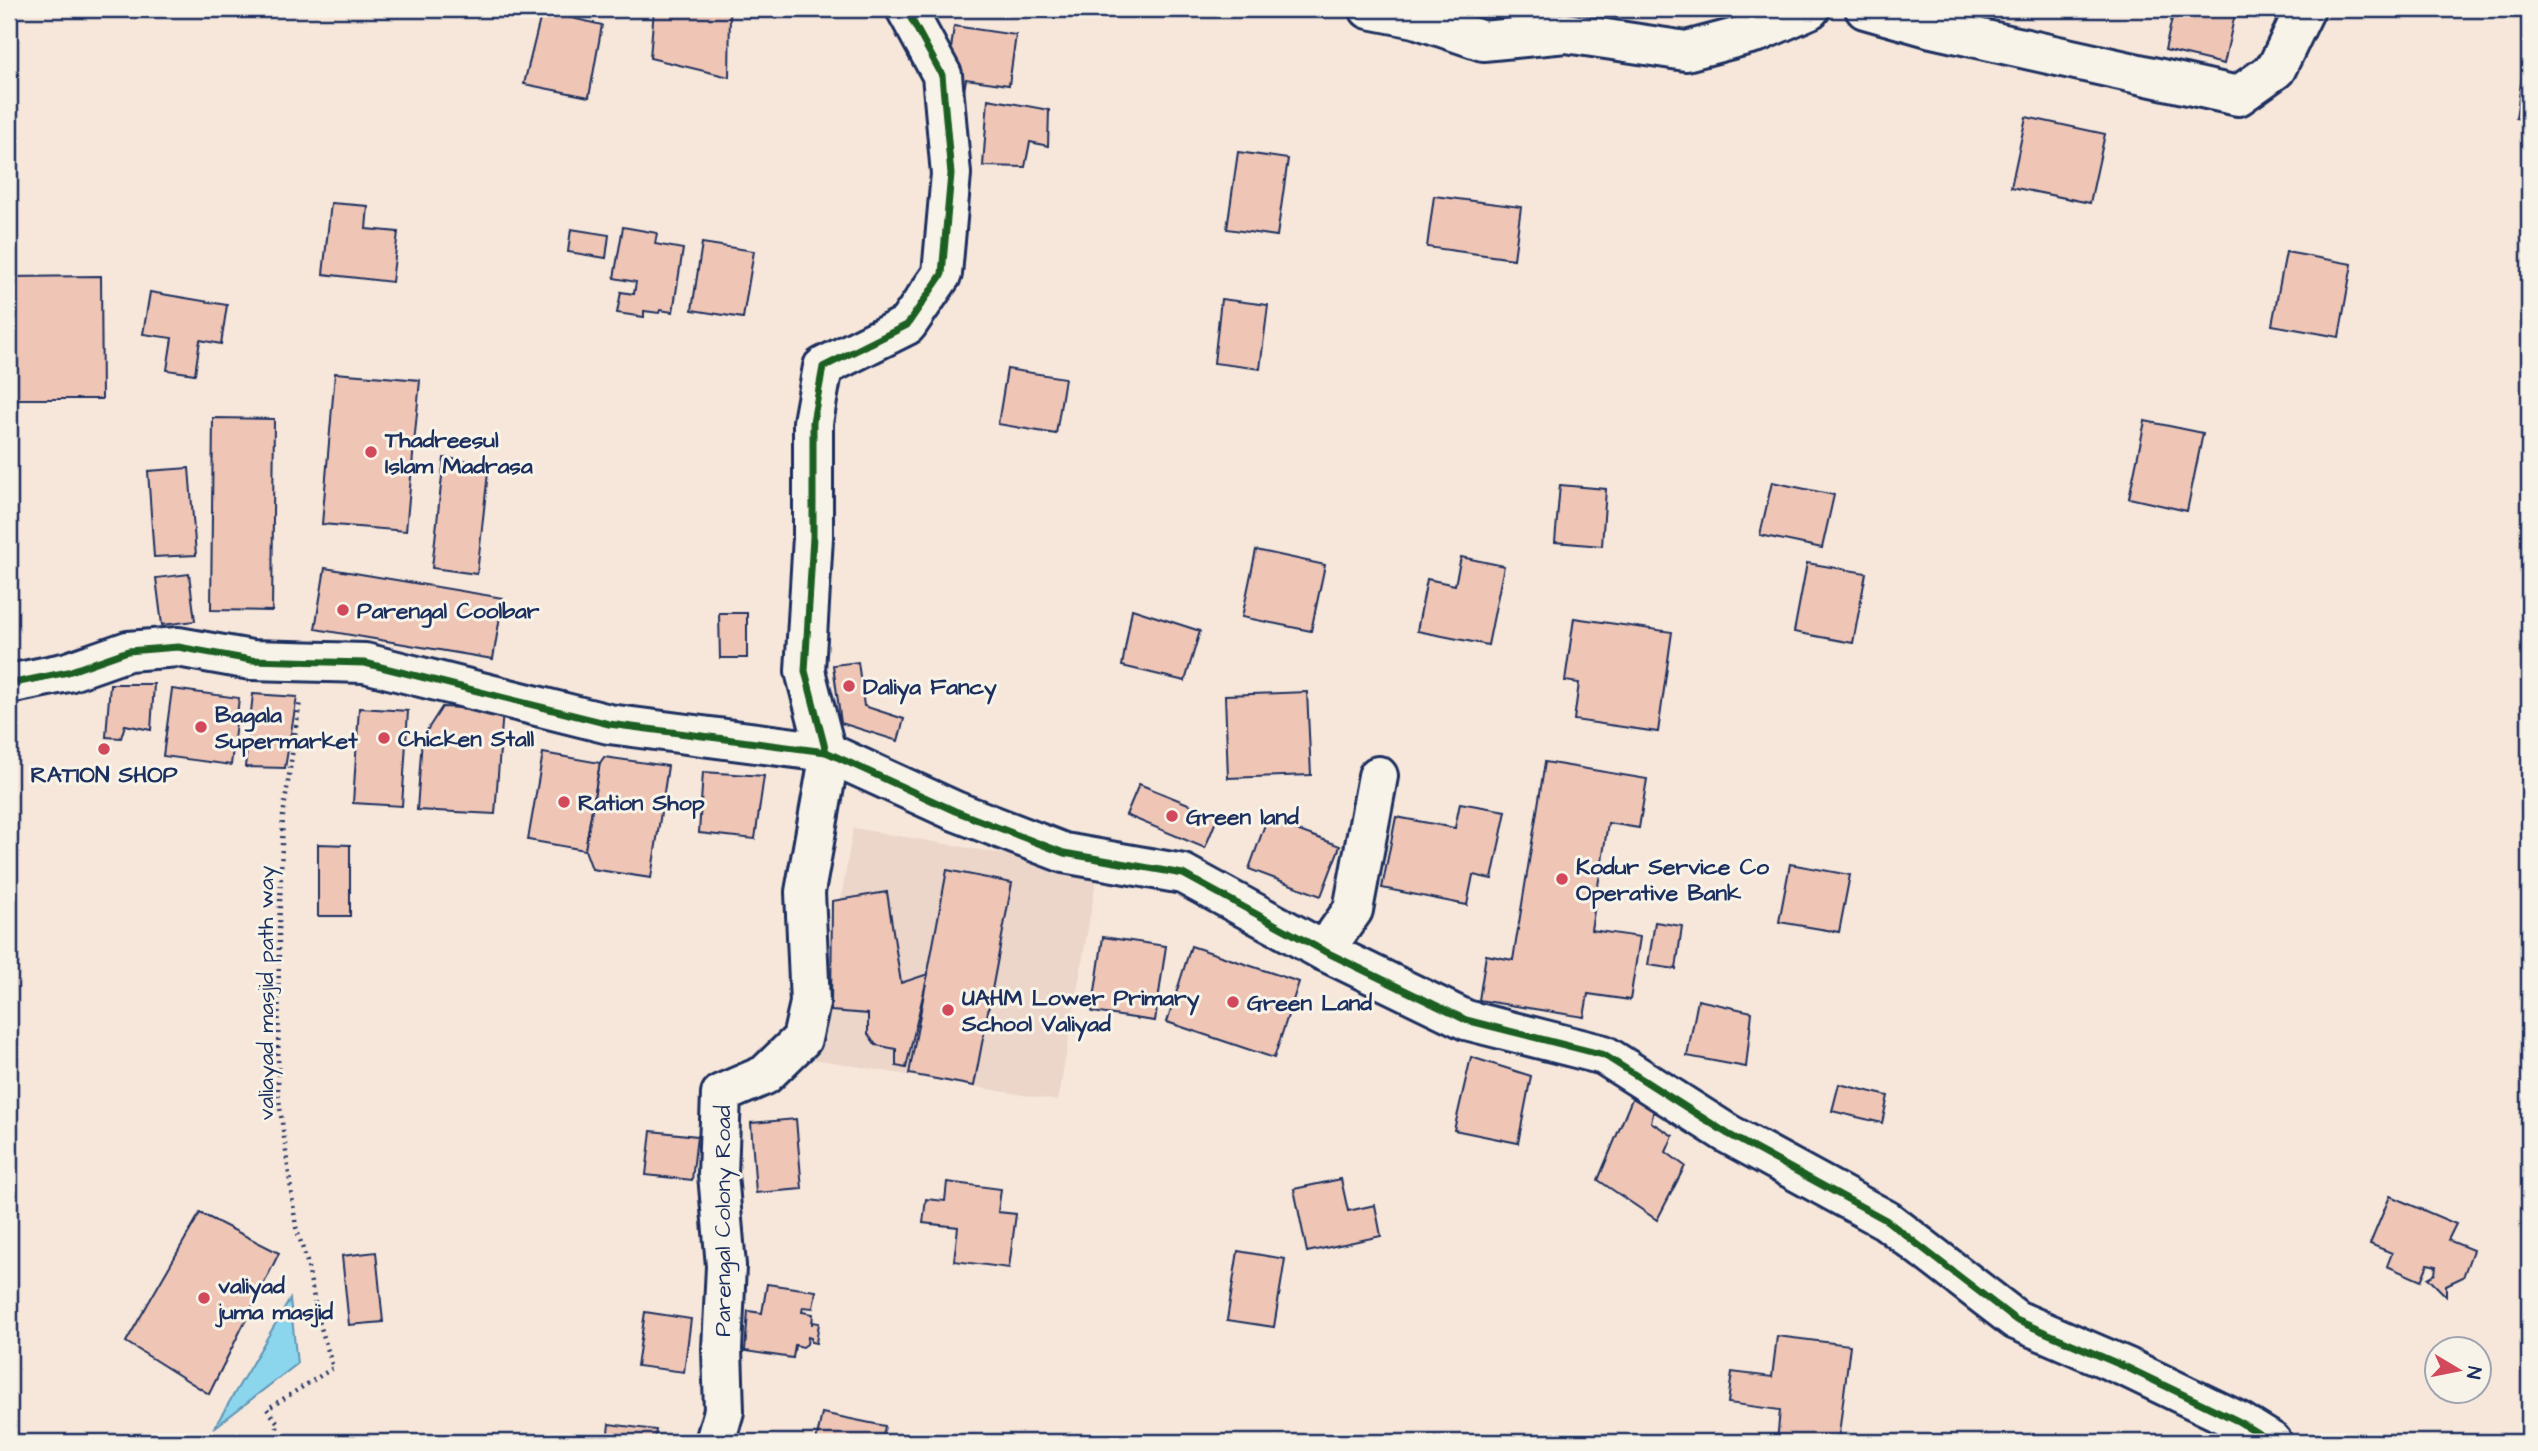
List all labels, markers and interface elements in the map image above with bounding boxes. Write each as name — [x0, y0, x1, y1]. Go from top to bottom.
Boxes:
place label: Thadreesul Islam Madrasa — [384, 424, 533, 482]
marker: Thadreesul Islam Madrasa — [363, 444, 379, 460]
place label: Parengal Coolbar — [357, 595, 540, 628]
marker: Parengal Coolbar — [335, 602, 351, 618]
place label: Daliya Fancy — [863, 671, 997, 705]
marker: Daliya Fancy — [841, 678, 857, 694]
place label: Bagala Supermarket — [214, 699, 358, 757]
marker: Bagala Supermarket — [193, 719, 209, 735]
place label: Chicken Stall — [398, 723, 534, 755]
marker: Chicken Stall — [376, 730, 392, 746]
marker: RATION SHOP — [96, 741, 112, 757]
place label: RATION SHOP — [31, 759, 178, 791]
place label: Ration Shop — [578, 787, 705, 819]
marker: Ration Shop — [556, 794, 572, 810]
place label: Green land — [1186, 801, 1299, 833]
marker: Green land — [1164, 808, 1180, 824]
place label: Kodur Service Co Operative Bank — [1576, 851, 1769, 909]
street label: valiayad masjid path way — [250, 865, 283, 1120]
marker: Kodur Service Co Operative Bank — [1554, 871, 1570, 887]
place label: UAHM Lower Primary School Valiyad — [961, 982, 1200, 1042]
place label: Green Land — [1247, 987, 1372, 1019]
marker: Green Land — [1225, 994, 1241, 1010]
marker: UAHM Lower Primary School Valiyad — [940, 1002, 956, 1018]
street label: Parengal Colony Road — [707, 1105, 740, 1337]
place label: valiyad juma masjid — [215, 1270, 333, 1328]
marker: valiyad juma masjid — [196, 1290, 212, 1306]
north arrow — [2422, 1336, 2492, 1406]
text: N — [2459, 1364, 2488, 1381]

